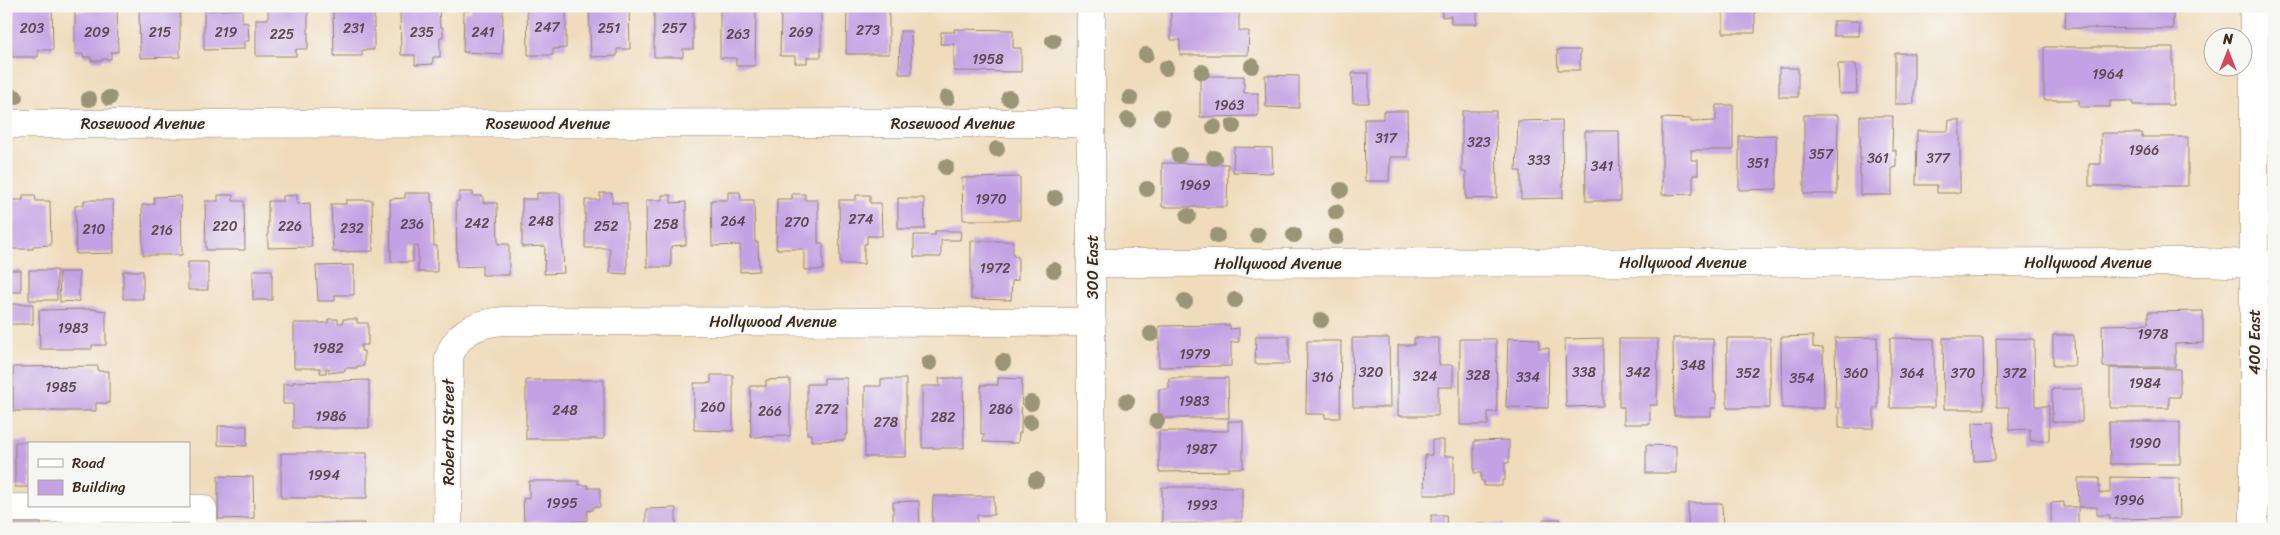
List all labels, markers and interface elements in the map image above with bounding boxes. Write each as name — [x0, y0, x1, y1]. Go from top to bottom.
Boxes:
house number: 247 — [535, 15, 560, 40]
house number: 203 — [20, 16, 45, 41]
house number: 231 — [343, 16, 365, 41]
house number: 251 — [598, 16, 620, 41]
house number: 257 — [662, 16, 687, 41]
house number: 273 — [856, 18, 880, 43]
house number: 209 — [84, 20, 110, 45]
house number: 215 — [149, 20, 172, 45]
house number: 219 — [215, 20, 238, 45]
house number: 235 — [410, 20, 435, 45]
house number: 241 — [472, 20, 494, 45]
house number: 269 — [789, 20, 814, 45]
house number: 225 — [270, 22, 295, 47]
house number: 263 — [726, 22, 750, 47]
text: N — [2222, 27, 2233, 52]
north arrow — [2202, 28, 2252, 78]
house number: 1958 — [972, 47, 1004, 72]
house number: 1964 — [2092, 62, 2124, 87]
house number: 1963 — [1214, 93, 1244, 118]
street label: Rosewood Avenue — [81, 109, 205, 138]
street label: Rosewood Avenue — [486, 109, 610, 138]
street label: Rosewood Avenue — [891, 109, 1015, 138]
house number: 317 — [1375, 126, 1398, 151]
house number: 323 — [1467, 130, 1491, 155]
house number: 1966 — [2129, 138, 2159, 163]
house number: 357 — [1809, 142, 1834, 167]
house number: 361 — [1867, 146, 1889, 171]
house number: 377 — [1926, 146, 1951, 171]
house number: 333 — [1527, 148, 1551, 173]
house number: 351 — [1747, 151, 1769, 176]
house number: 341 — [1591, 154, 1613, 179]
house number: 1969 — [1179, 173, 1211, 198]
house number: 1970 — [975, 187, 1007, 212]
house number: 274 — [849, 207, 874, 232]
house number: 248 — [528, 209, 554, 234]
house number: 264 — [721, 209, 746, 234]
house number: 270 — [785, 210, 810, 235]
house number: 242 — [465, 211, 489, 236]
house number: 236 — [400, 212, 424, 237]
house number: 258 — [653, 212, 679, 237]
house number: 220 — [212, 214, 238, 239]
house number: 226 — [278, 214, 302, 239]
house number: 252 — [594, 214, 618, 239]
house number: 232 — [340, 216, 364, 241]
house number: 210 — [83, 217, 106, 242]
house number: 216 — [151, 218, 173, 243]
street label: 300 East — [1078, 235, 1107, 299]
street label: Hollywood Avenue — [1619, 248, 1747, 277]
street label: Hollywood Avenue — [2024, 248, 2152, 277]
street label: Hollywood Avenue — [1214, 249, 1342, 278]
house number: 1972 — [980, 256, 1010, 281]
street label: Hollywood Avenue — [709, 307, 837, 336]
street label: 400 East — [2240, 309, 2269, 375]
house number: 1983 — [58, 316, 89, 341]
house number: 1978 — [2137, 322, 2169, 347]
house number: 1982 — [312, 336, 344, 361]
house number: 1979 — [1179, 342, 1211, 367]
house number: 348 — [1681, 353, 1706, 378]
house number: 320 — [1359, 360, 1383, 385]
house number: 338 — [1572, 360, 1596, 385]
house number: 342 — [1626, 360, 1650, 385]
house number: 352 — [1736, 361, 1760, 386]
house number: 360 — [1844, 361, 1868, 386]
house number: 364 — [1900, 361, 1924, 386]
house number: 370 — [1951, 361, 1975, 386]
house number: 372 — [2003, 361, 2027, 386]
house number: 328 — [1466, 363, 1491, 388]
house number: 324 — [1413, 364, 1438, 389]
house number: 316 — [1312, 365, 1334, 390]
house number: 334 — [1516, 365, 1540, 390]
house number: 354 — [1790, 366, 1815, 391]
house number: 1984 — [2129, 371, 2161, 396]
house number: 1985 — [45, 375, 77, 400]
street label: Roberta Street — [434, 378, 463, 485]
house number: 1983 — [1179, 389, 1210, 414]
house number: 260 — [701, 395, 726, 420]
house number: 272 — [815, 397, 839, 422]
house number: 286 — [989, 397, 1013, 422]
house number: 248 — [552, 398, 578, 423]
house number: 266 — [758, 399, 782, 424]
house number: 1986 — [316, 404, 347, 429]
house number: 282 — [931, 405, 955, 430]
house number: 278 — [874, 410, 899, 435]
house number: 1990 — [2129, 431, 2161, 456]
house number: 1987 — [1185, 437, 1218, 462]
legend — [28, 442, 190, 508]
text: Road — [72, 450, 105, 476]
house number: 1994 — [308, 463, 340, 488]
text: Building — [72, 474, 126, 500]
house number: 1996 — [2113, 488, 2145, 513]
house number: 1995 — [546, 491, 578, 516]
house number: 1993 — [1187, 493, 1218, 518]

